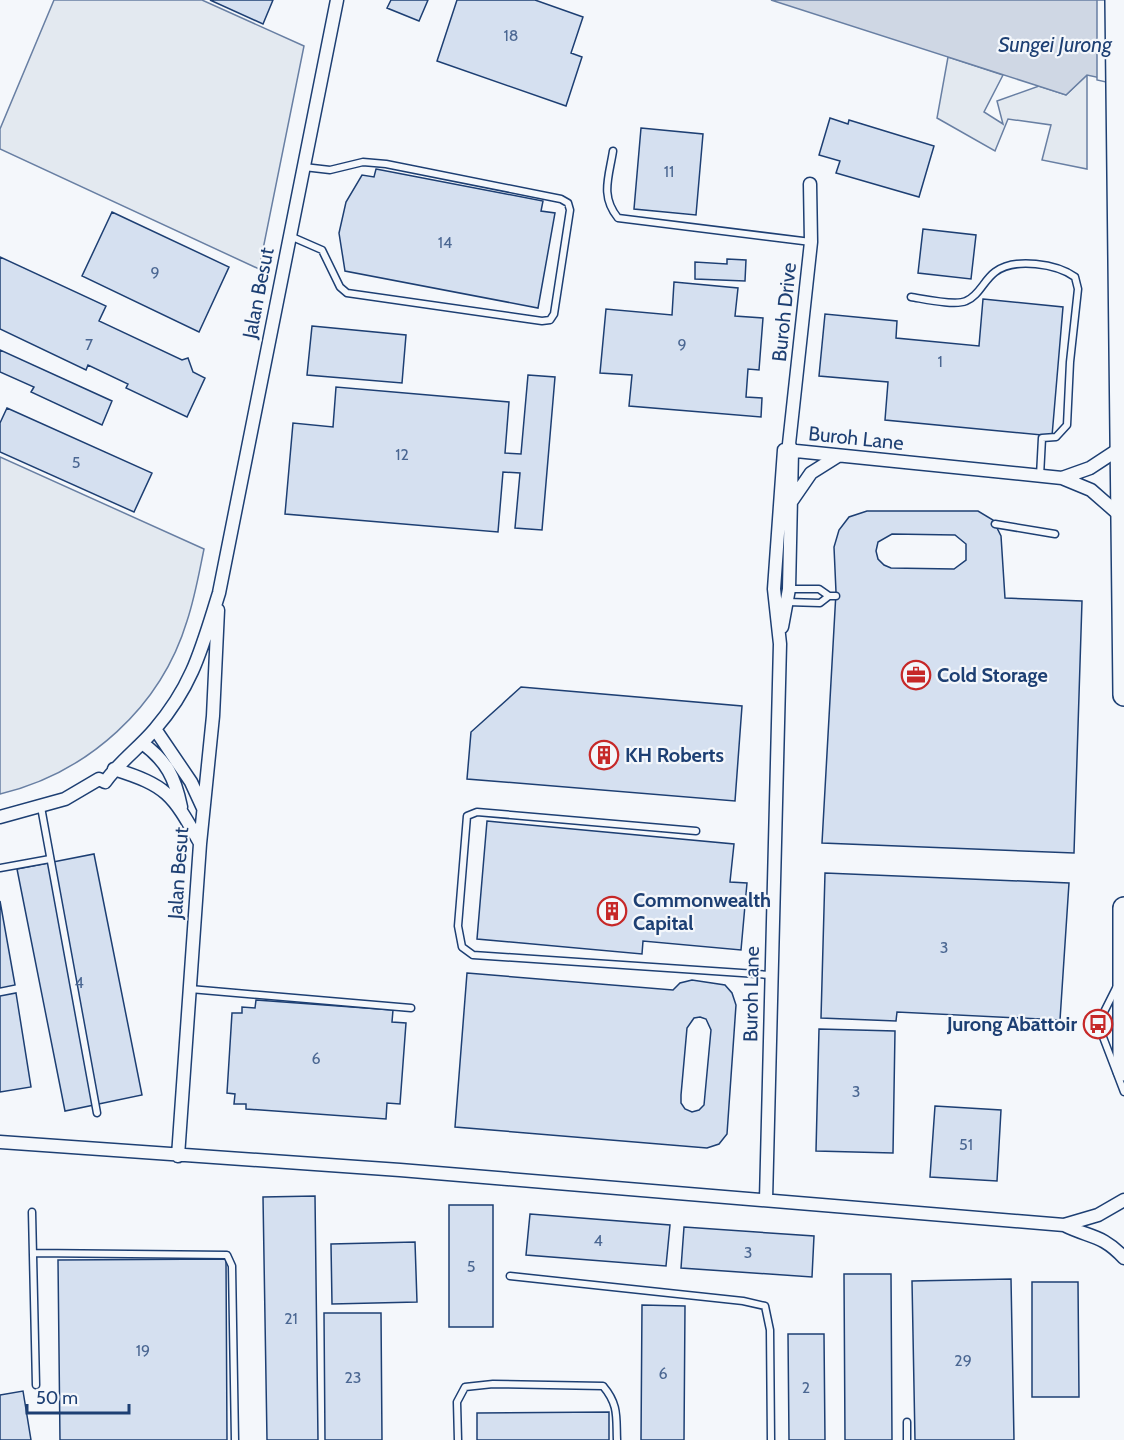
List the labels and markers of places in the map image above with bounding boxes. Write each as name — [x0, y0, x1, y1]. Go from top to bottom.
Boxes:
office icon: Cold Storage — [900, 659, 932, 691]
place label: Cold Storage — [937, 663, 1048, 687]
building icon: KH Roberts — [588, 739, 620, 771]
place label: KH Roberts — [625, 743, 724, 767]
place label: Commonwealth Capital — [633, 888, 771, 935]
building icon: Commonwealth Capital — [596, 895, 628, 927]
bus stop icon: Jurong Abattoir — [1082, 1008, 1114, 1040]
place label: Jurong Abattoir — [946, 1012, 1077, 1036]

